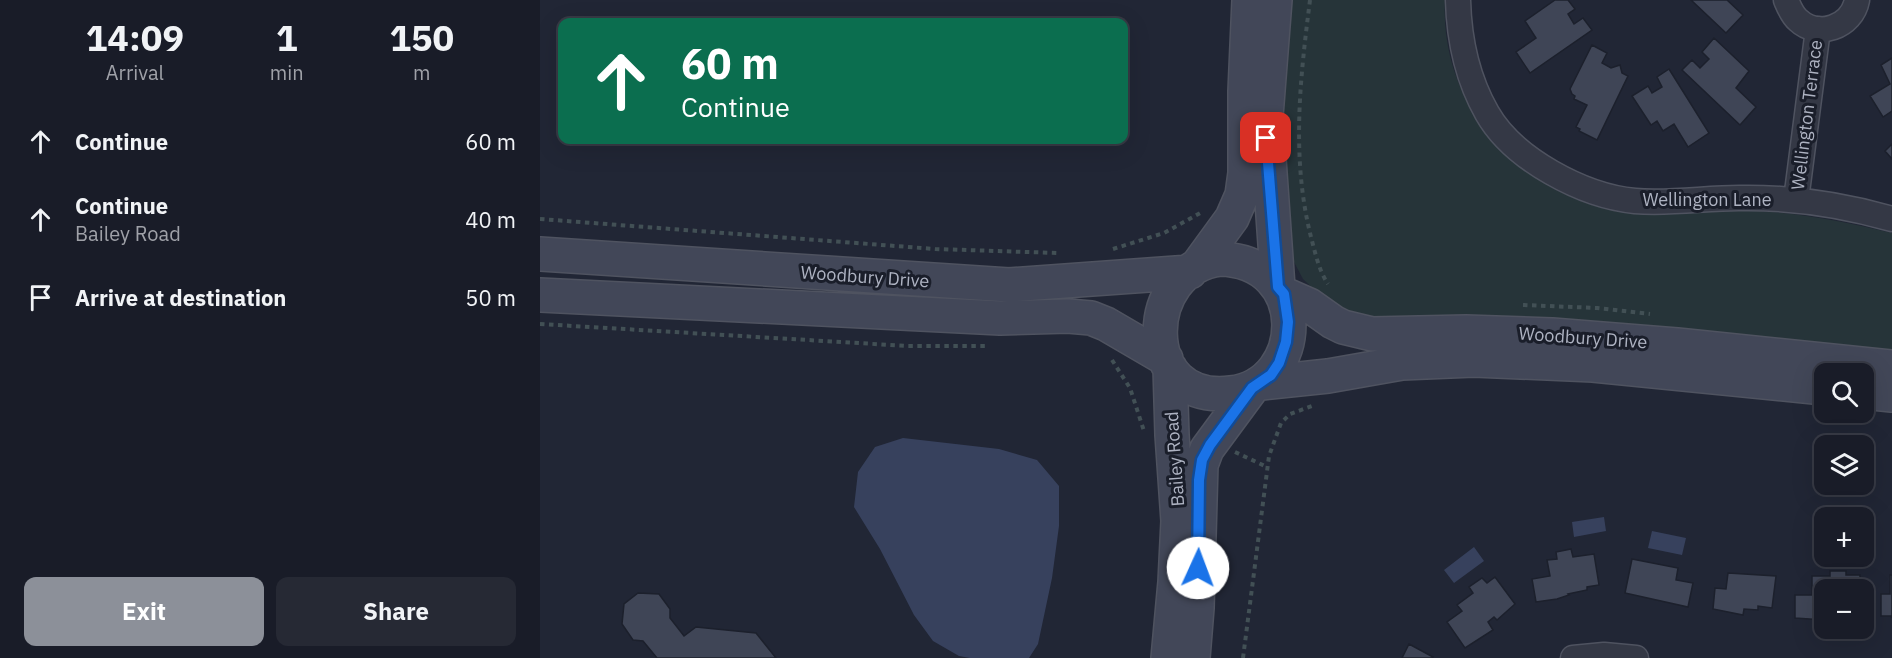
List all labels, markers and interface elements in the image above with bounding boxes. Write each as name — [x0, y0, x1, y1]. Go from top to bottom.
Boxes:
text: 14:09 — [86, 14, 184, 61]
text: 1 — [276, 14, 298, 61]
text: 150 — [389, 14, 454, 61]
text: 60 m — [681, 36, 779, 91]
street label: Wellington Terrace — [1786, 39, 1827, 191]
icon: ahead — [582, 42, 660, 120]
text: Arrival — [106, 59, 164, 86]
text: min — [270, 59, 304, 86]
text: m — [413, 59, 431, 86]
text: Continue — [681, 89, 790, 124]
pin — [1240, 112, 1291, 163]
icon: arrive — [1249, 121, 1282, 154]
icon: ahead — [24, 125, 57, 158]
text: Continue — [75, 127, 168, 156]
text: 60 m — [465, 127, 516, 156]
street label: Wellington Lane — [1642, 188, 1772, 211]
text: Continue — [75, 191, 168, 220]
icon: ahead — [24, 203, 57, 236]
text: 40 m — [465, 205, 516, 234]
text: Bailey Road — [75, 220, 181, 247]
street label: Woodbury Drive — [800, 261, 930, 292]
icon: arrive — [24, 281, 57, 314]
text: Arrive at destination — [75, 283, 286, 312]
text: 50 m — [465, 283, 516, 312]
street label: Woodbury Drive — [1518, 322, 1648, 353]
map controls — [1814, 363, 1874, 639]
button: search — [1814, 363, 1874, 423]
street label: Bailey Road — [1160, 411, 1189, 507]
button: layers — [1814, 435, 1874, 495]
button: + — [1814, 507, 1874, 567]
position arrow — [1166, 536, 1230, 600]
button: Exit — [24, 577, 264, 646]
button: Share — [276, 577, 516, 646]
button: − — [1814, 579, 1874, 639]

